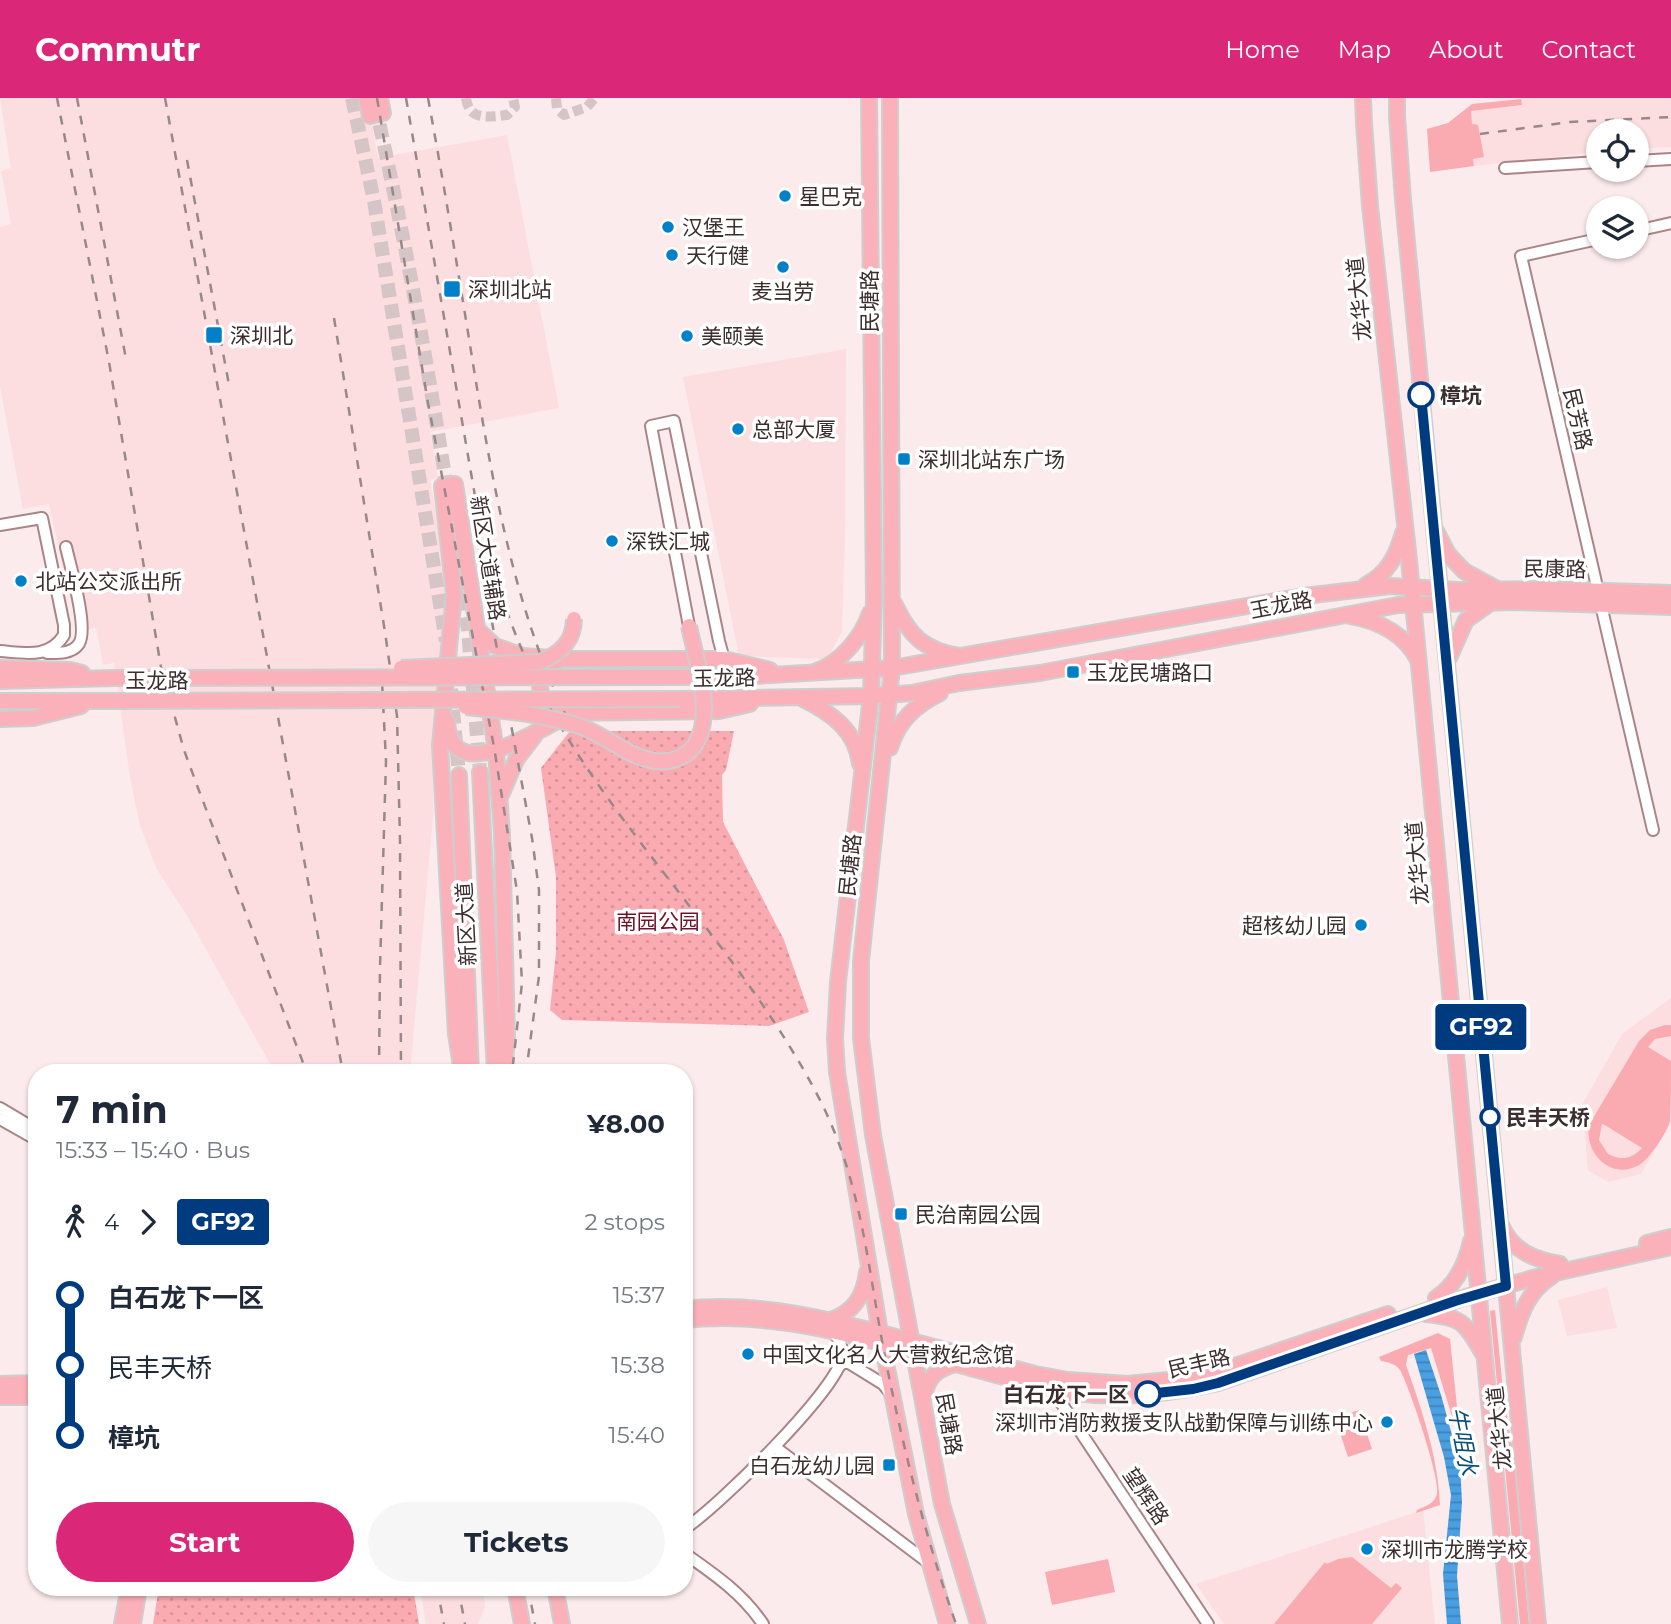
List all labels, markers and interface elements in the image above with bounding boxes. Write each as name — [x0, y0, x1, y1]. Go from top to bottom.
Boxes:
text: Commutr — [35, 29, 200, 69]
text: Home — [1225, 35, 1300, 64]
text: Map — [1338, 35, 1391, 64]
text: About — [1429, 35, 1503, 64]
text: Contact — [1541, 35, 1636, 64]
map controls — [1586, 119, 1649, 259]
button: locate — [1586, 119, 1649, 182]
place label: 星巴克 — [799, 184, 862, 209]
marker: 星巴克 — [777, 188, 793, 204]
button: layers — [1586, 196, 1649, 259]
place label: 汉堡王 — [682, 215, 745, 240]
marker: 汉堡王 — [660, 219, 676, 235]
place label: 天行健 — [686, 243, 749, 268]
marker: 天行健 — [664, 247, 680, 263]
street label: 龙华大道 — [1342, 256, 1376, 342]
marker: 麦当劳 — [775, 259, 791, 275]
street label: 民塘路 — [857, 270, 882, 333]
place label: 深圳北站 — [468, 277, 552, 302]
marker: 深圳北站 — [442, 279, 462, 299]
place label: 麦当劳 — [752, 279, 815, 304]
place label: 深圳北 — [230, 323, 293, 348]
place label: 美颐美 — [701, 324, 764, 349]
marker: 深圳北 — [204, 325, 224, 345]
marker: 美颐美 — [679, 328, 695, 344]
marker: 樟坑 — [1408, 382, 1434, 408]
place label: 樟坑 — [1440, 383, 1482, 408]
street label: 民芳路 — [1559, 385, 1597, 453]
place label: 总部大厦 — [752, 417, 836, 442]
marker: 总部大厦 — [730, 421, 746, 437]
place label: 深圳北站东广场 — [918, 447, 1065, 472]
marker: 深圳北站东广场 — [896, 451, 912, 467]
street label: 新区大道辅路 — [466, 494, 510, 622]
place label: 深铁汇城 — [626, 529, 710, 554]
marker: 深铁汇城 — [604, 533, 620, 549]
street label: 民康路 — [1523, 556, 1587, 582]
place label: 北站公交派出所 — [35, 569, 182, 594]
marker: 北站公交派出所 — [13, 573, 29, 589]
street label: 玉龙路 — [1248, 587, 1314, 623]
place label: 玉龙民塘路口 — [1087, 660, 1213, 685]
marker: 玉龙民塘路口 — [1065, 664, 1081, 680]
street label: 玉龙路 — [692, 665, 756, 691]
street label: 玉龙路 — [126, 668, 189, 693]
street label: 龙华大道 — [1401, 820, 1433, 906]
street label: 民塘路 — [834, 832, 866, 898]
street label: 新区大道 — [451, 881, 481, 967]
park label: 南园公园 — [616, 909, 700, 934]
place label: 超核幼儿园 — [1242, 913, 1347, 938]
marker: 超核幼儿园 — [1353, 917, 1369, 933]
line badge: GF92 — [1432, 1004, 1530, 1050]
text: GF92 — [1449, 1012, 1513, 1041]
text: 7 min — [56, 1086, 168, 1133]
place label: 民丰天桥 — [1506, 1105, 1590, 1130]
marker: 民丰天桥 — [1480, 1107, 1500, 1127]
text: ¥8.00 — [587, 1108, 665, 1140]
text: 15:33 – 15:40 · Bus — [56, 1136, 250, 1164]
place label: 民治南园公园 — [915, 1202, 1041, 1227]
icon: walk — [56, 1203, 94, 1241]
icon: forward — [129, 1203, 167, 1241]
marker: 民治南园公园 — [893, 1206, 909, 1222]
text: GF92 — [191, 1207, 255, 1236]
text: 4 — [104, 1208, 119, 1236]
text: 2 stops — [585, 1208, 665, 1236]
text: 15:37 — [613, 1281, 665, 1309]
text: 白石龙下一区 — [108, 1282, 264, 1314]
place label: 中国文化名人大营救纪念馆 — [762, 1342, 1014, 1367]
street label: 民丰路 — [1165, 1344, 1233, 1382]
marker: 中国文化名人大营救纪念馆 — [740, 1346, 756, 1362]
text: 15:38 — [611, 1351, 665, 1379]
text: 民丰天桥 — [108, 1352, 212, 1384]
marker: 白石龙下一区 — [1135, 1381, 1161, 1407]
place label: 白石龙下一区 — [1003, 1382, 1129, 1407]
street label: 龙华大道 — [1482, 1385, 1516, 1471]
street label: 民塘路 — [931, 1391, 967, 1457]
water label: 牛咀水 — [1443, 1404, 1484, 1479]
place label: 深圳市消防救援支队战勤保障与训练中心 — [995, 1410, 1373, 1435]
marker: 深圳市消防救援支队战勤保障与训练中心 — [1379, 1414, 1395, 1430]
text: 15:40 — [608, 1421, 665, 1449]
text: 樟坑 — [108, 1422, 160, 1454]
place label: 白石龙幼儿园 — [749, 1453, 875, 1478]
marker: 白石龙幼儿园 — [881, 1457, 897, 1473]
street label: 望辉路 — [1118, 1463, 1174, 1529]
button: Start — [56, 1502, 354, 1582]
button: Tickets — [368, 1502, 665, 1582]
place label: 深圳市龙腾学校 — [1381, 1537, 1528, 1562]
marker: 深圳市龙腾学校 — [1359, 1541, 1375, 1557]

